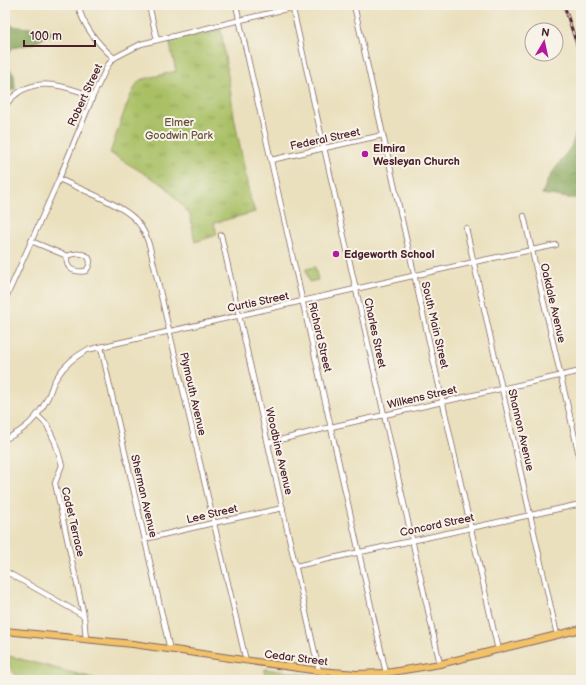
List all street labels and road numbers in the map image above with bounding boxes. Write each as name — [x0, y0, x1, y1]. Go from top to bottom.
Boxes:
street label: Robert Street — [65, 61, 105, 128]
street label: Federal Street — [289, 125, 362, 153]
street label: Oakdale Avenue — [538, 262, 569, 344]
street label: South Main Street — [419, 280, 451, 370]
street label: Curtis Street — [226, 289, 290, 315]
street label: Charles Street — [361, 297, 389, 370]
street label: Richard Street — [306, 301, 335, 374]
street label: Plymouth Avenue — [177, 351, 209, 437]
street label: Wilkens Street — [386, 383, 459, 411]
street label: Shannon Avenue — [505, 388, 537, 473]
street label: Woodbine Avenue — [263, 406, 296, 497]
street label: Sherman Avenue — [128, 453, 160, 539]
street label: Cadet Terrace — [59, 486, 87, 559]
street label: Lee Street — [185, 502, 239, 526]
street label: Concord Street — [399, 511, 476, 539]
street label: Cedar Street — [264, 648, 329, 668]

